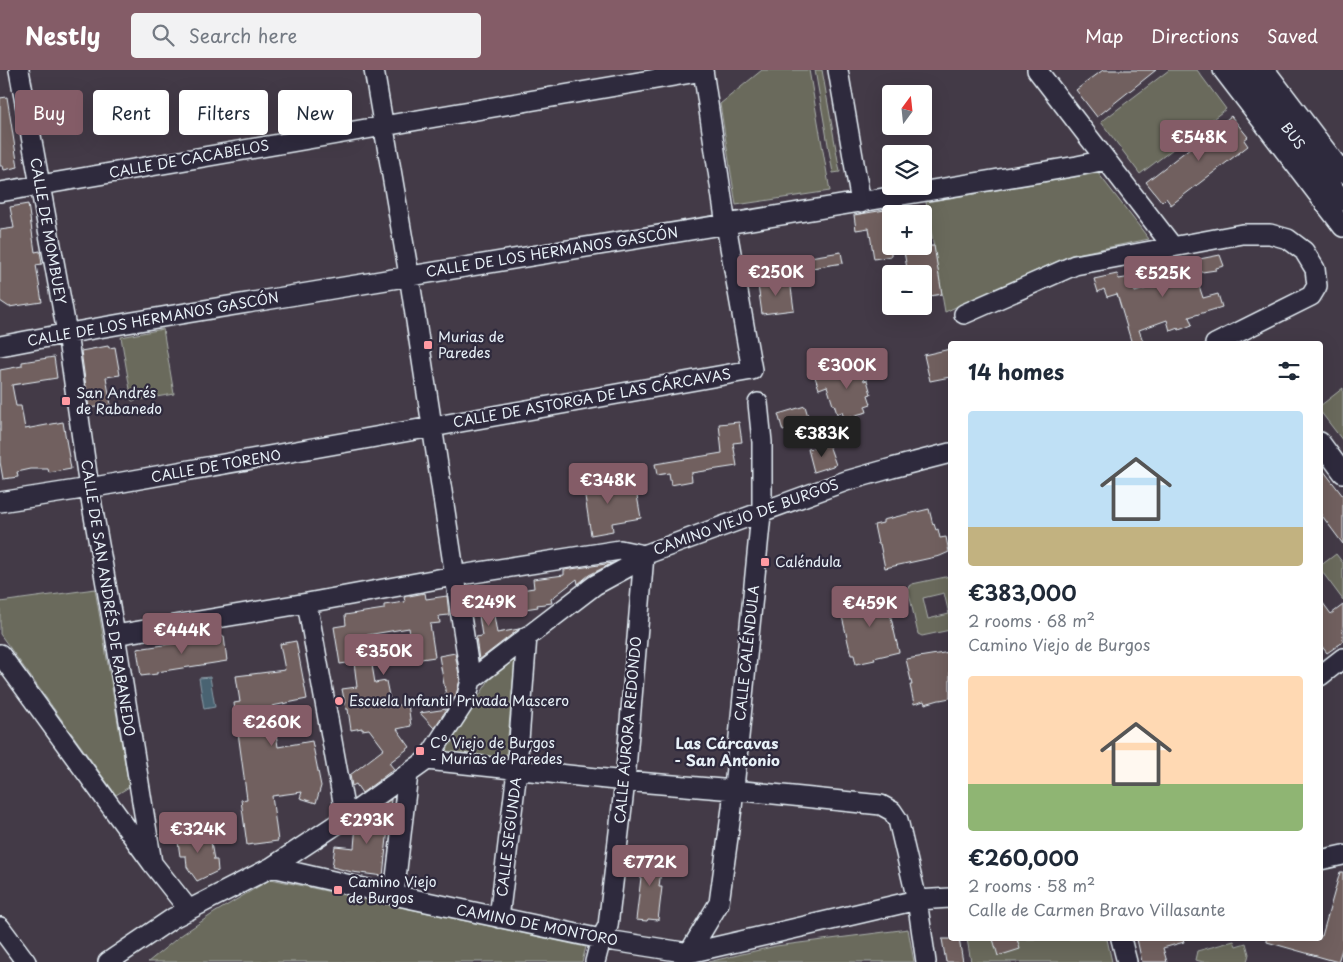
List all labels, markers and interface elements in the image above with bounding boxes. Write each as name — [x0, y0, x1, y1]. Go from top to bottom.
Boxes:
search box — [131, 13, 481, 58]
text: Nestly — [25, 17, 101, 53]
icon: search — [149, 21, 177, 49]
text: Search here — [189, 21, 297, 49]
text: Map — [1085, 22, 1123, 49]
text: Directions — [1151, 22, 1239, 49]
text: Saved — [1267, 22, 1318, 49]
north arrow — [882, 85, 932, 135]
map controls — [882, 85, 932, 315]
chip: Buy — [15, 90, 83, 135]
chip: Rent — [93, 90, 169, 135]
chip: Filters — [179, 90, 268, 135]
chip: New — [278, 90, 352, 135]
street label: BUS — [1276, 118, 1310, 153]
pin: €548K — [1164, 119, 1234, 162]
text: €548K — [1171, 124, 1227, 148]
street label: CALLE DE CACABELOS — [107, 134, 271, 183]
button: layers — [882, 145, 932, 195]
street label: CALLE DE MOMBUEY — [25, 156, 72, 306]
button: + — [882, 205, 932, 255]
street label: CALLE DE LOS HERMANOS GASCÓN — [424, 221, 680, 282]
pin: €250K — [741, 254, 811, 297]
pin: €525K — [1128, 256, 1198, 298]
text: €250K — [748, 259, 804, 283]
text: €525K — [1135, 260, 1191, 284]
button: − — [882, 265, 932, 315]
street label: CALLE DE LOS HERMANOS GASCÓN — [25, 286, 280, 351]
place label: Murias de Paredes — [438, 326, 505, 363]
marker: Murias de Paredes — [422, 339, 434, 351]
pin: €300K — [812, 348, 882, 390]
text: €300K — [818, 352, 876, 376]
text: 14 homes — [968, 355, 1064, 387]
icon: filters — [1275, 357, 1303, 385]
street label: CALLE DE ASTORGA DE LAS CÁRCAVAS — [451, 363, 733, 432]
place label: San Andrés de Rabanedo — [76, 382, 162, 419]
marker: San Andrés de Rabanedo — [60, 395, 72, 407]
pin: €383K — [787, 416, 857, 458]
text: €383K — [794, 420, 850, 444]
street label: CALLE DE TORENO — [149, 444, 283, 487]
icon: home — [1091, 444, 1181, 534]
street label: CALLE DE SAN ANDRÉS DE RABANEDO — [76, 458, 141, 738]
pin: €348K — [573, 462, 643, 505]
text: €348K — [580, 467, 636, 491]
street label: CAMINO VIEJO DE BURGOS — [650, 473, 841, 560]
place label: Caléndula — [775, 551, 842, 572]
marker: Caléndula — [759, 556, 771, 568]
text: €383,000 — [968, 576, 1076, 608]
pin: €249K — [454, 584, 524, 627]
street label: CALLE CALÉNDULA — [729, 584, 764, 722]
pin: €459K — [835, 586, 905, 628]
text: €249K — [462, 589, 516, 613]
text: €459K — [843, 590, 897, 614]
text: 2 rooms · 68 m² — [968, 608, 1095, 632]
pin: €444K — [147, 612, 217, 655]
text: €444K — [154, 617, 210, 641]
text: Camino Viejo de Burgos — [968, 632, 1150, 656]
pin: €350K — [349, 634, 419, 676]
street label: CALLE AURORA REDONDO — [609, 635, 646, 825]
text: €350K — [355, 638, 413, 662]
place label: Escuela Infantil Privada Mascero — [349, 690, 569, 711]
marker: Escuela Infantil Privada Mascero — [333, 695, 345, 707]
pin: €260K — [237, 704, 307, 747]
text: €260K — [243, 709, 301, 733]
icon: home — [1091, 709, 1181, 799]
district label: Las Cárcavas - San Antonio — [674, 731, 780, 771]
place label: Cº Viejo de Burgos - Murias de Paredes — [430, 732, 562, 769]
marker: Cº Viejo de Burgos - Murias de Paredes — [414, 745, 426, 757]
street label: CALLE SEGUNDA — [491, 776, 526, 898]
pin: €293K — [332, 802, 402, 845]
text: €293K — [340, 807, 394, 831]
pin: €324K — [163, 812, 233, 854]
text: €324K — [170, 816, 226, 840]
text: €260,000 — [968, 841, 1079, 873]
pin: €772K — [615, 844, 685, 887]
text: €772K — [623, 849, 677, 873]
place label: Camino Viejo de Burgos — [348, 871, 437, 908]
text: 2 rooms · 58 m² — [968, 873, 1095, 897]
marker: Camino Viejo de Burgos — [332, 884, 344, 896]
text: Calle de Carmen Bravo Villasante — [968, 897, 1225, 921]
street label: CAMINO DE MONTORO — [454, 898, 620, 951]

